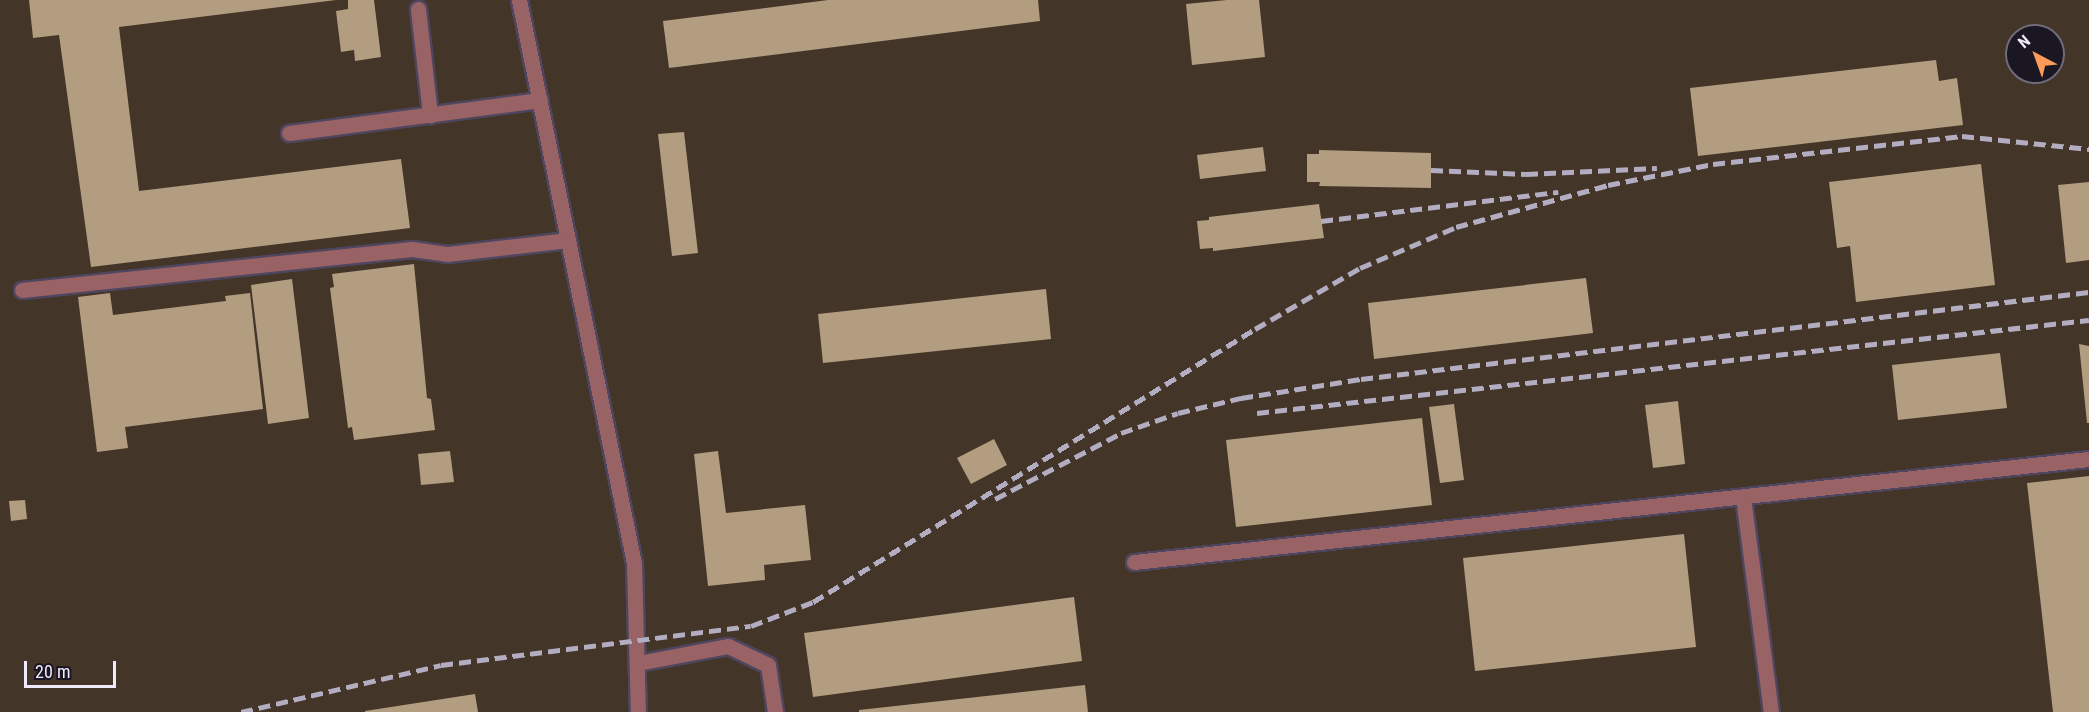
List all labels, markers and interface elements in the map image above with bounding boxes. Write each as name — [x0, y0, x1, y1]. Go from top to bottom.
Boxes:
north arrow — [2005, 24, 2065, 84]
text: N — [2014, 31, 2034, 52]
scale bar — [27, 649, 118, 687]
text: 20 m — [35, 661, 70, 682]

